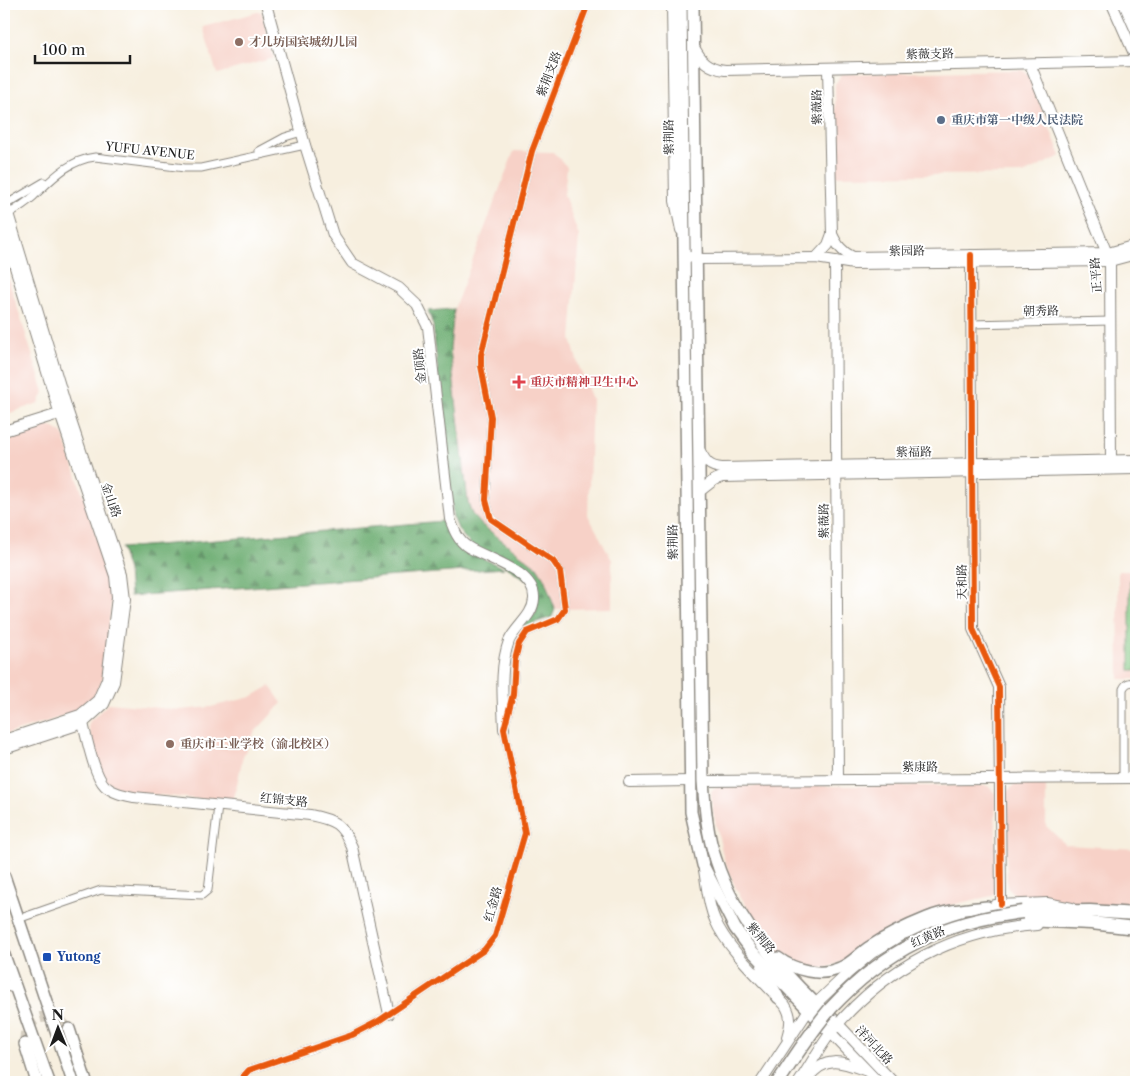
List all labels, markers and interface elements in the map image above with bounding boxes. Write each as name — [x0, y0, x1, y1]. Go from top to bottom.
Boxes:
scale bar — [35, 32, 130, 64]
place label: 才儿坊国宾城幼儿园 — [249, 34, 357, 49]
marker: 才儿坊国宾城幼儿园 — [233, 36, 245, 48]
text: 100 m — [42, 40, 85, 59]
street label: 紫薇支路 — [906, 46, 954, 61]
street label: 紫荆支路 — [533, 49, 564, 99]
street label: 紫薇路 — [809, 89, 824, 125]
place label: 重庆市第一中级人民法院 — [951, 112, 1083, 127]
marker: 重庆市第一中级人民法院 — [935, 114, 947, 126]
street label: 紫荆路 — [661, 119, 676, 155]
street label: YUFU AVENUE — [104, 138, 195, 163]
street label: 紫园路 — [889, 243, 925, 258]
street label: 正平路 — [1087, 257, 1104, 294]
street label: 朝秀路 — [1023, 303, 1059, 318]
street label: 金顶路 — [410, 347, 429, 385]
place label: 重庆市精神卫生中心 — [530, 374, 638, 389]
marker: 重庆市精神卫生中心 — [512, 375, 526, 389]
street label: 紫福路 — [896, 444, 932, 459]
street label: 金山路 — [99, 480, 124, 519]
street label: 紫薇路 — [816, 503, 831, 539]
street label: 紫荆路 — [665, 524, 680, 560]
street label: 天和路 — [954, 564, 969, 600]
place label: 重庆市工业学校（渝北校区） — [180, 736, 336, 751]
marker: 重庆市工业学校（渝北校区） — [164, 738, 176, 750]
street label: 紫康路 — [902, 759, 938, 774]
street label: 红锦支路 — [259, 790, 309, 809]
street label: 红金路 — [480, 884, 505, 923]
street label: 紫荆路 — [744, 919, 779, 956]
street label: 红黄路 — [908, 923, 947, 950]
place label: Yutong — [56, 949, 102, 964]
marker: Yutong — [41, 951, 53, 963]
north arrow — [32, 1004, 82, 1054]
text: N — [52, 1006, 64, 1024]
street label: 洋河北路 — [853, 1022, 896, 1067]

